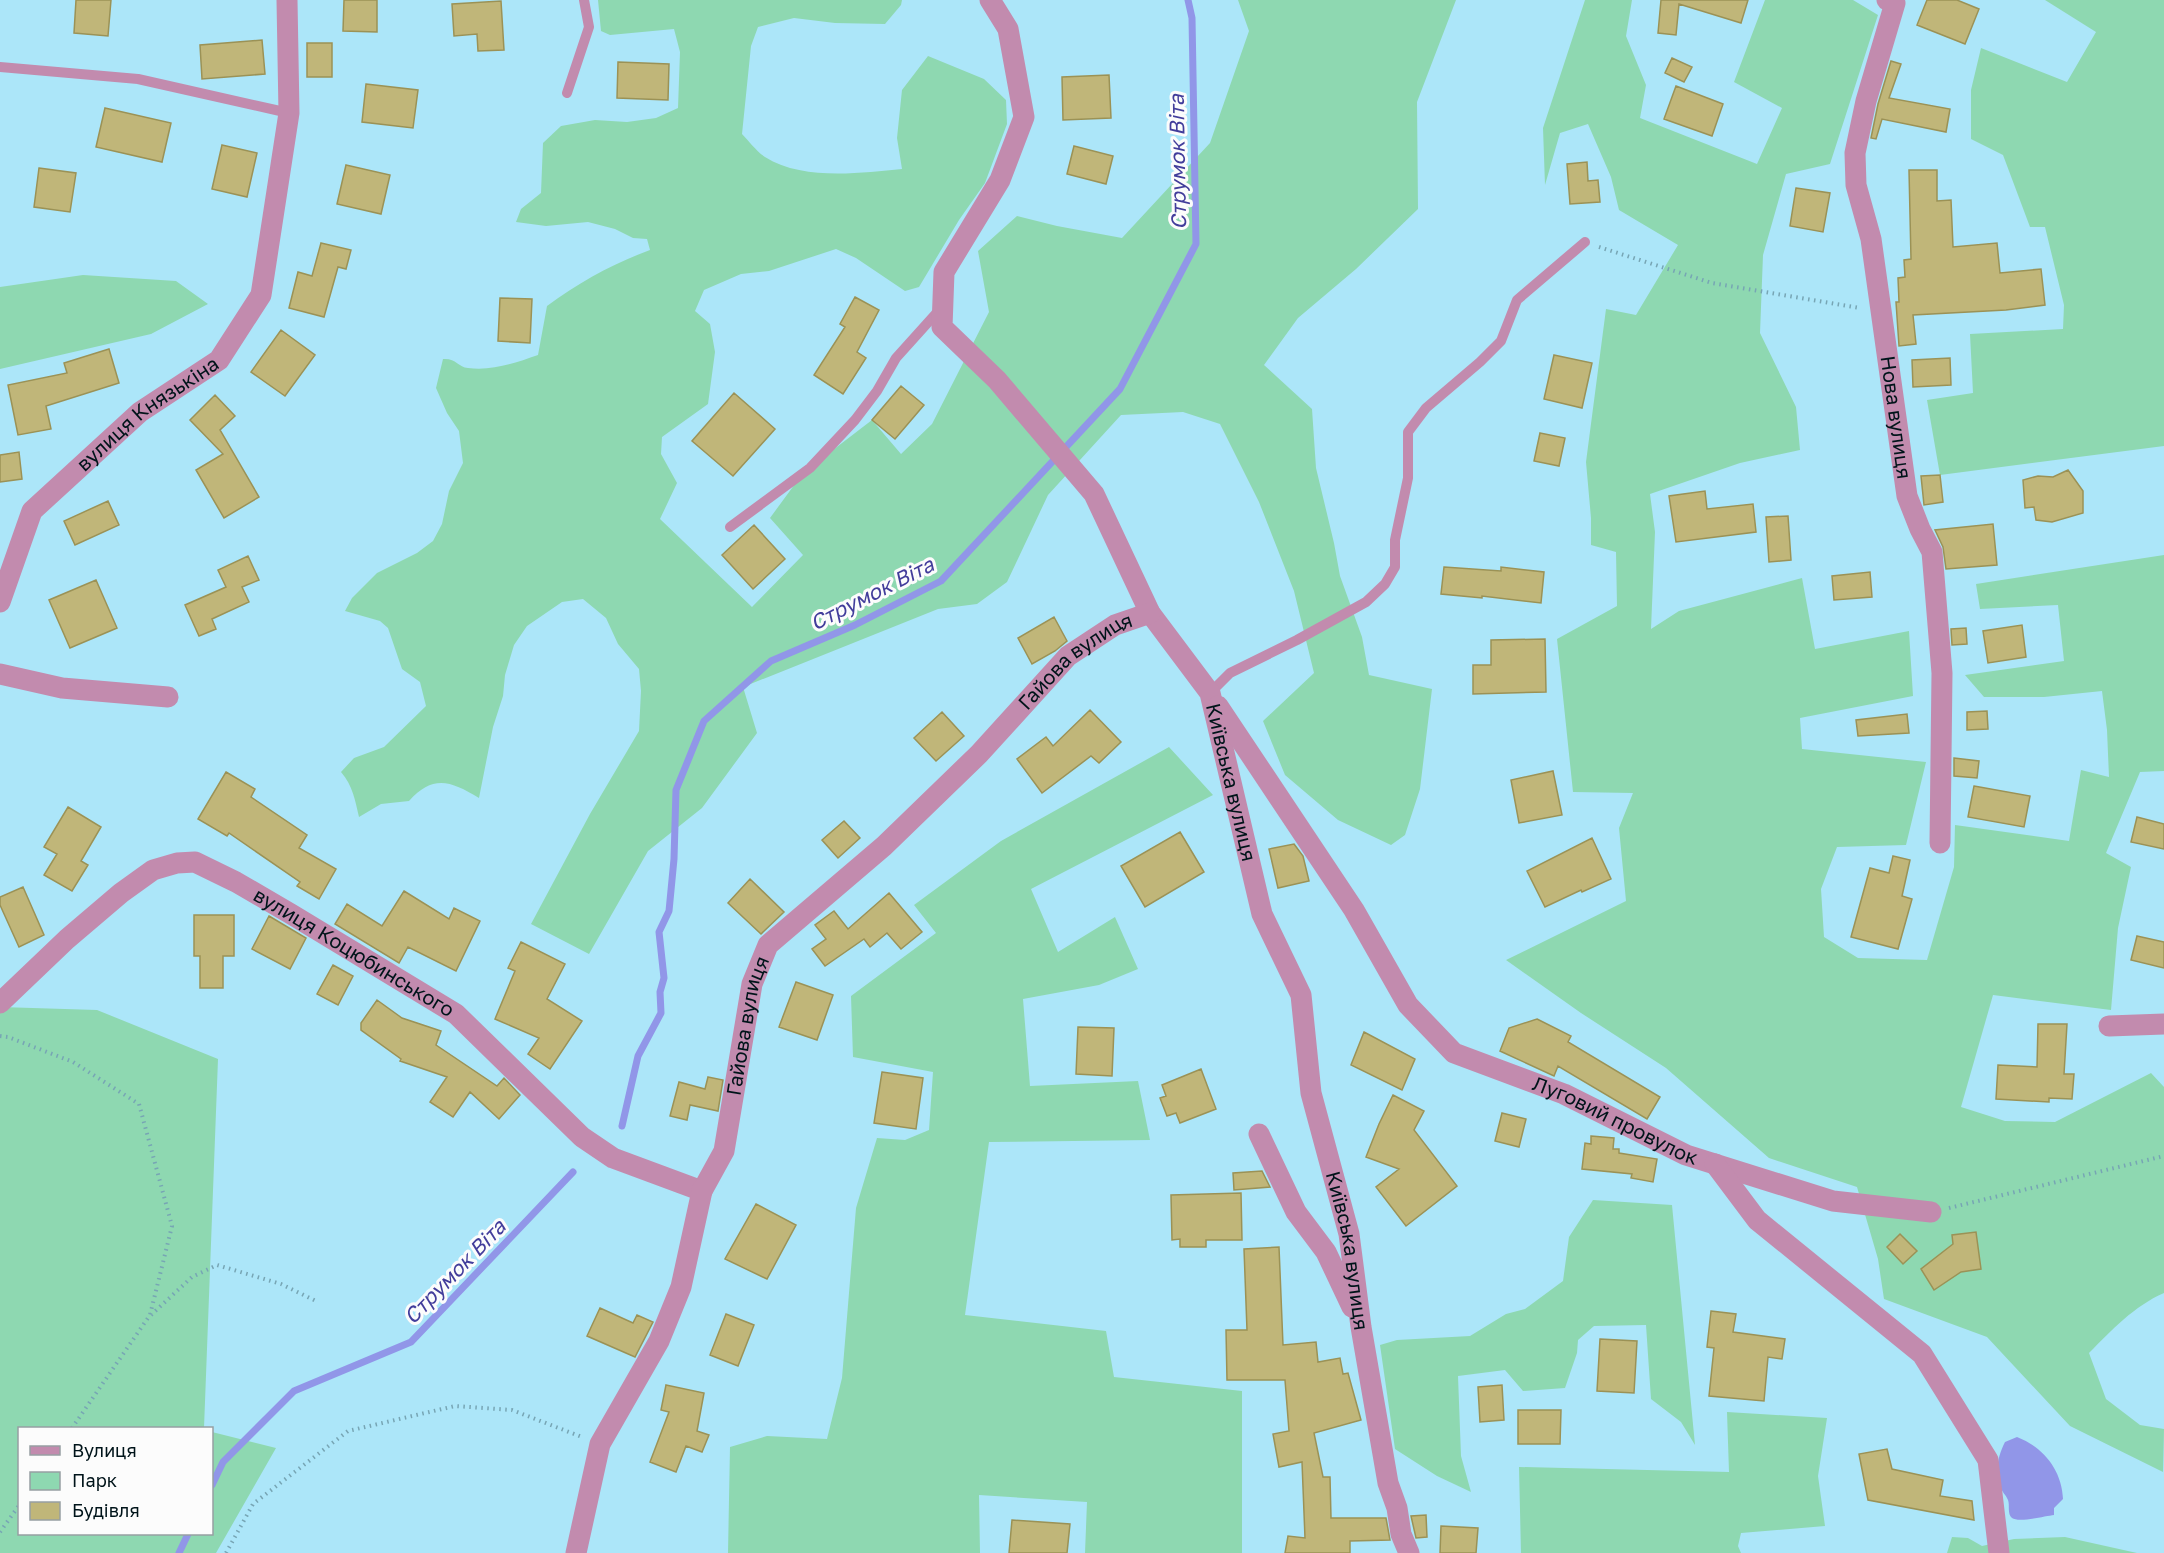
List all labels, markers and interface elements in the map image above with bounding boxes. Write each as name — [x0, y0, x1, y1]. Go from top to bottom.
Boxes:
water label: Струмок Віта — [1163, 93, 1191, 230]
street label: вулиця Князькіна — [71, 351, 223, 475]
street label: Нова вулиця — [1876, 354, 1917, 480]
water label: Струмок Віта — [805, 550, 939, 635]
street label: Гайова вулиця — [1013, 607, 1135, 714]
street label: Київська вулиця — [1202, 701, 1262, 863]
street label: вулиця Коцюбинського — [250, 882, 459, 1021]
street label: Гайова вулиця — [721, 952, 773, 1097]
street label: Луговий провулок — [1530, 1070, 1701, 1169]
street label: Київська вулиця — [1322, 1168, 1374, 1332]
water label: Струмок Віта — [398, 1213, 511, 1329]
legend — [18, 1427, 213, 1535]
text: Вулиця — [72, 1439, 137, 1461]
text: Парк — [72, 1469, 117, 1491]
text: Будівля — [72, 1499, 140, 1521]

